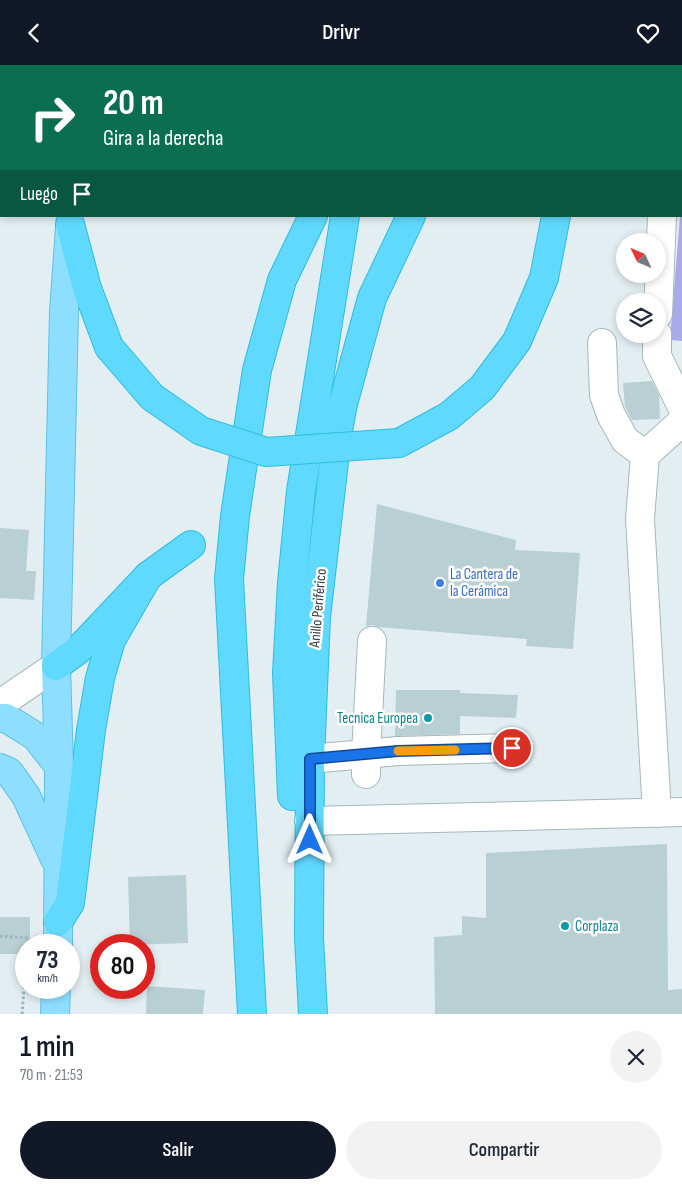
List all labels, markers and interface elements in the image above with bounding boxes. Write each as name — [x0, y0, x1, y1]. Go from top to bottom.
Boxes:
icon: back — [20, 19, 48, 47]
text: Drivr — [322, 19, 360, 46]
icon: heart — [634, 19, 662, 47]
text: 20 m — [103, 82, 164, 125]
icon: right — [20, 85, 85, 150]
text: Gira a la derecha — [103, 125, 224, 152]
icon: arrive — [68, 180, 96, 208]
text: Luego — [20, 183, 58, 206]
north arrow — [616, 233, 666, 283]
map controls — [616, 233, 666, 343]
button: layers — [616, 293, 666, 343]
place label: La Cantera de la Cerámica — [450, 565, 518, 601]
street label: Anillo Periférico — [305, 568, 331, 649]
marker: La Cantera de la Cerámica — [434, 577, 446, 589]
place label: Tecnica Europea — [337, 709, 418, 728]
marker: Tecnica Europea — [422, 712, 434, 724]
pin — [491, 727, 533, 769]
icon: arrive — [498, 734, 526, 762]
position arrow — [283, 813, 335, 865]
place label: Corplaza — [575, 917, 619, 936]
marker: Corplaza — [559, 920, 571, 932]
speed limit sign: 80 — [90, 934, 155, 999]
text: 73 — [36, 945, 59, 976]
text: km/h — [37, 971, 58, 986]
text: 1 min — [20, 1029, 75, 1065]
button: close — [610, 1031, 662, 1083]
text: 70 m · 21:53 — [20, 1066, 83, 1085]
button: Salir — [20, 1121, 336, 1179]
button: Compartir — [346, 1121, 662, 1179]

